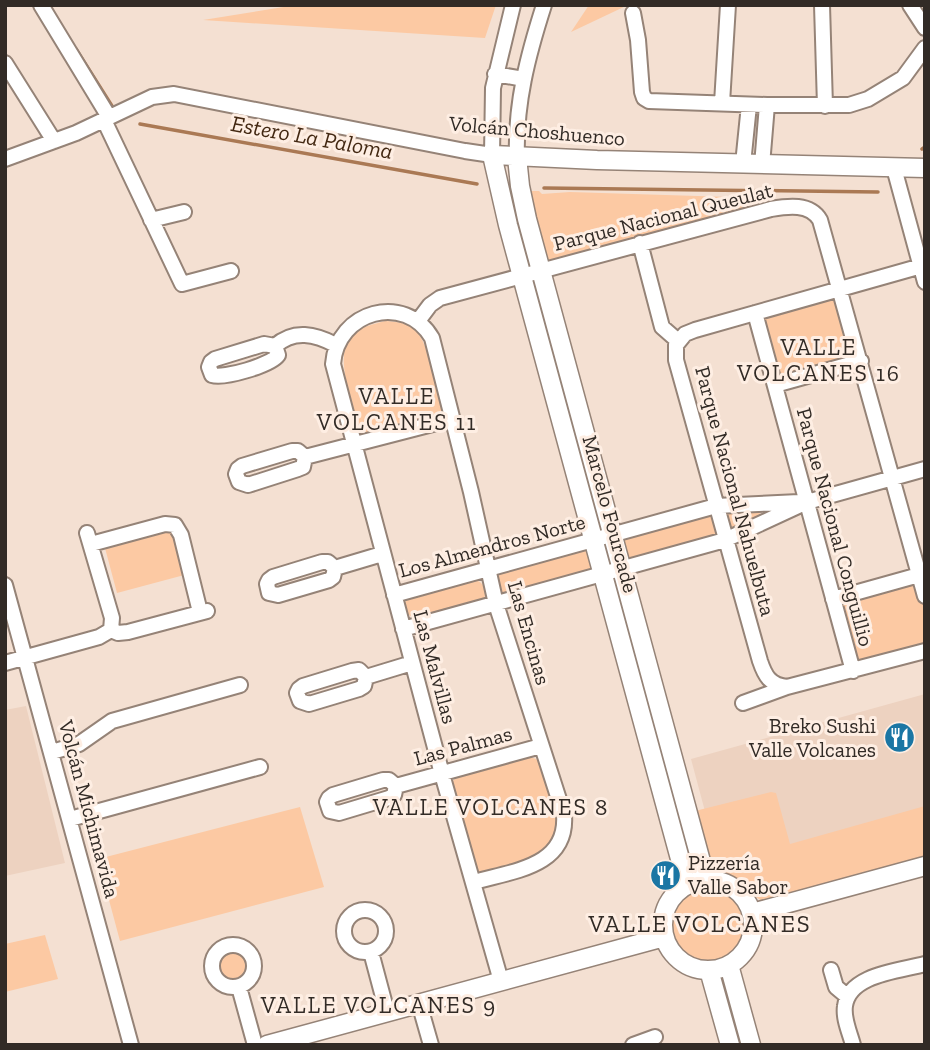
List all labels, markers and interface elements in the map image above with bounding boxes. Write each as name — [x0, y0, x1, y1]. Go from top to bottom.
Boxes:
water label: Estero La Paloma — [229, 109, 395, 165]
street label: Volcán Choshuenco — [447, 110, 626, 151]
street label: Parque Nacional Queulat — [551, 177, 775, 256]
district label: VALLE VOLCANES 16 — [736, 333, 901, 387]
street label: Parque Nacional Nahuelbuta — [690, 363, 781, 619]
district label: VALLE VOLCANES 11 — [316, 382, 477, 436]
street label: Parque Nacional Conguillio — [792, 405, 879, 649]
street label: Marcelo Fourcade — [577, 432, 644, 595]
street label: Los Almendros Norte — [396, 509, 588, 582]
street label: Las Encinas — [503, 578, 556, 688]
street label: Las Malvillas — [408, 607, 463, 726]
place label: Breko Sushi Valle Volcanes — [748, 713, 876, 762]
street label: Volcán Michimavida — [53, 716, 125, 901]
street label: Las Palmas — [411, 720, 515, 771]
restaurant icon: Breko Sushi Valle Volcanes — [882, 721, 916, 755]
district label: VALLE VOLCANES 8 — [372, 793, 609, 821]
place label: Pizzería Valle Sabor — [687, 850, 788, 899]
restaurant icon: Pizzería Valle Sabor — [648, 858, 682, 892]
district label: VALLE VOLCANES — [587, 909, 812, 938]
district label: VALLE VOLCANES 9 — [260, 991, 497, 1019]

